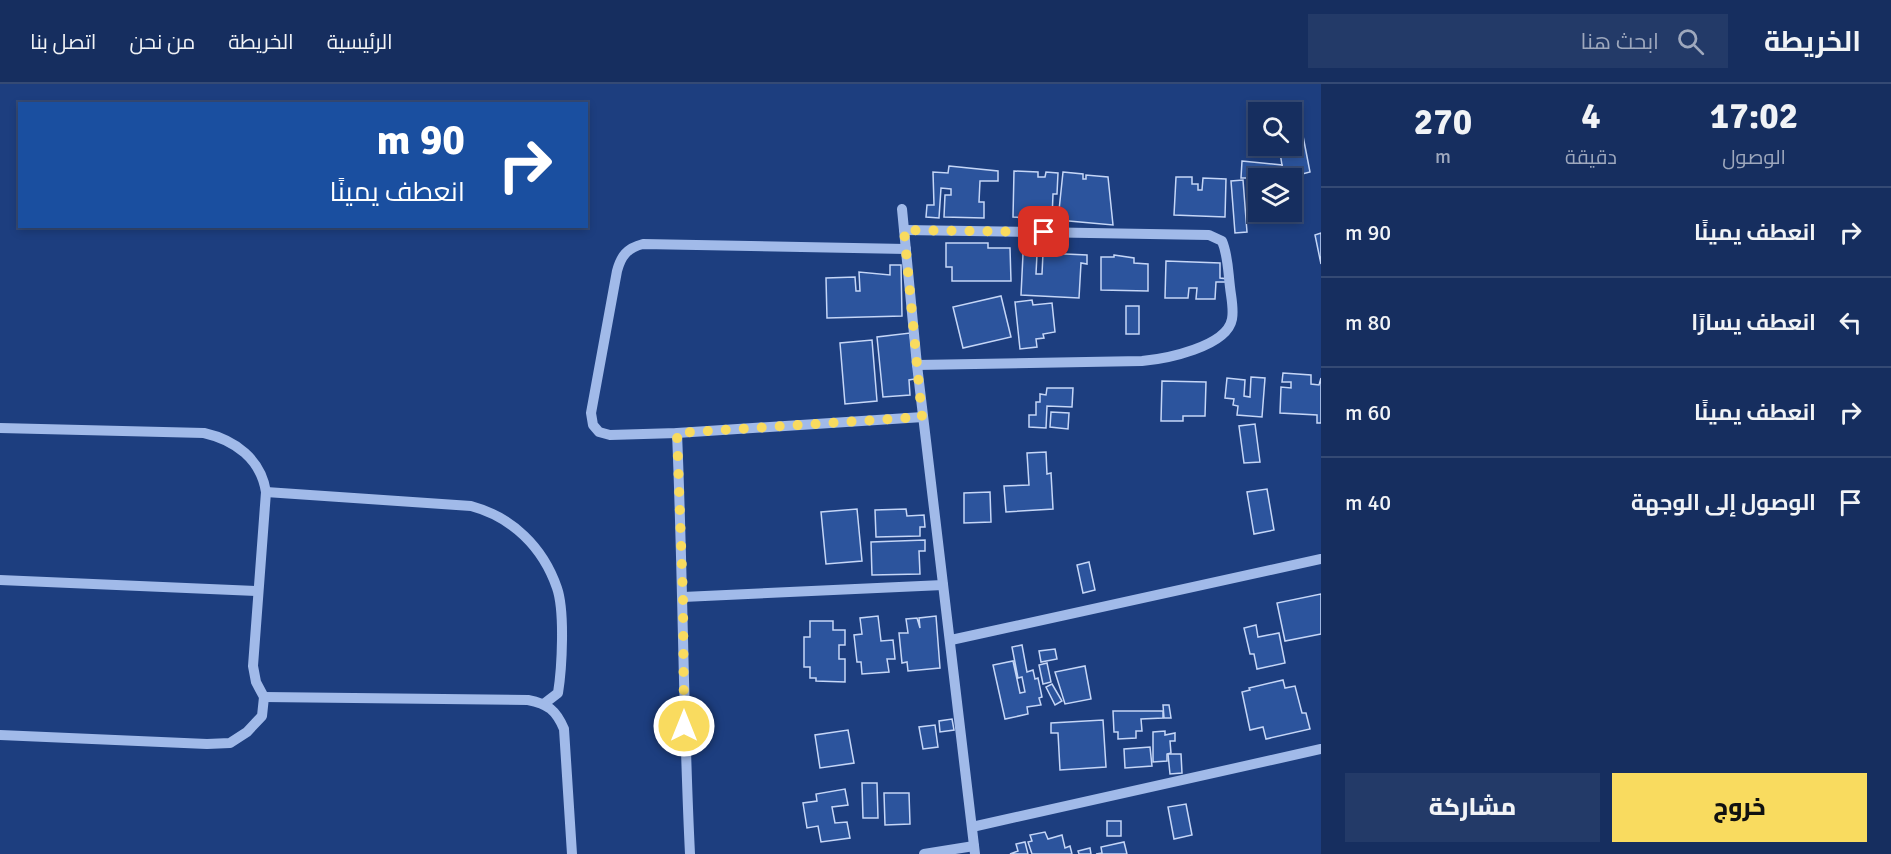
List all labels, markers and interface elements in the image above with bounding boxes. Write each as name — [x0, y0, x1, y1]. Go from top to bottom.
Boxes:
search box — [1308, 14, 1728, 68]
icon: search — [1674, 25, 1707, 58]
text: الخريطة — [1764, 25, 1861, 59]
text: ابحث هنا — [1581, 28, 1659, 55]
text: اتصل بنا — [30, 29, 96, 55]
text: من نحن — [129, 29, 195, 55]
text: الخريطة — [228, 29, 294, 55]
text: الرئيسية — [327, 29, 393, 55]
text: 4 — [1581, 94, 1601, 139]
text: 17:02 — [1710, 94, 1798, 139]
text: 270 — [1414, 100, 1472, 145]
map controls — [1248, 102, 1302, 222]
button: search — [1248, 102, 1302, 156]
text: 90 m — [376, 115, 465, 166]
icon: right — [486, 126, 564, 204]
text: m — [1435, 144, 1451, 169]
text: دقيقة — [1565, 145, 1617, 170]
text: الوصول — [1722, 145, 1786, 170]
button: layers — [1248, 168, 1302, 222]
text: انعطف يمينًا — [329, 176, 465, 209]
pin — [1018, 206, 1069, 257]
icon: arrive — [1027, 215, 1060, 248]
icon: right — [1834, 216, 1867, 249]
text: 90 m — [1345, 219, 1391, 246]
text: انعطف يمينًا — [1694, 219, 1816, 246]
icon: left — [1834, 306, 1867, 339]
text: 80 m — [1345, 309, 1391, 336]
text: انعطف يسارًا — [1691, 309, 1816, 336]
icon: right — [1834, 396, 1867, 429]
text: 60 m — [1345, 399, 1391, 426]
text: انعطف يمينًا — [1694, 399, 1816, 426]
icon: arrive — [1834, 486, 1867, 519]
text: 40 m — [1345, 489, 1391, 516]
text: الوصول إلى الوجهة — [1631, 489, 1816, 516]
position arrow — [652, 694, 716, 758]
button: مشاركة — [1345, 773, 1600, 842]
button: خروج — [1612, 773, 1867, 842]

